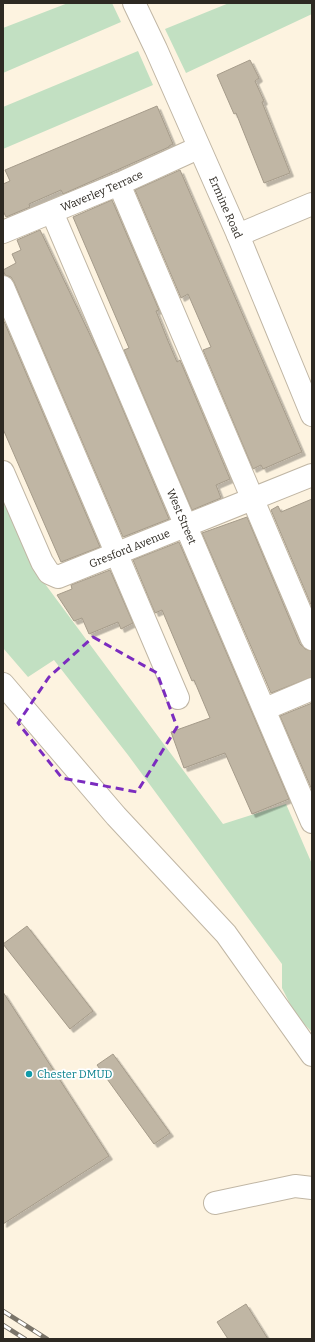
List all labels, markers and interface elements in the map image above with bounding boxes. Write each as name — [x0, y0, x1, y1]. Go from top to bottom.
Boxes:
street label: Waverley Terrace — [59, 168, 145, 214]
street label: Ermine Road — [206, 175, 245, 241]
street label: West Street — [164, 487, 199, 546]
street label: Gresford Avenue — [87, 527, 172, 571]
place label: Chester DMUD — [37, 1068, 113, 1081]
marker: Chester DMUD — [24, 1069, 34, 1079]

